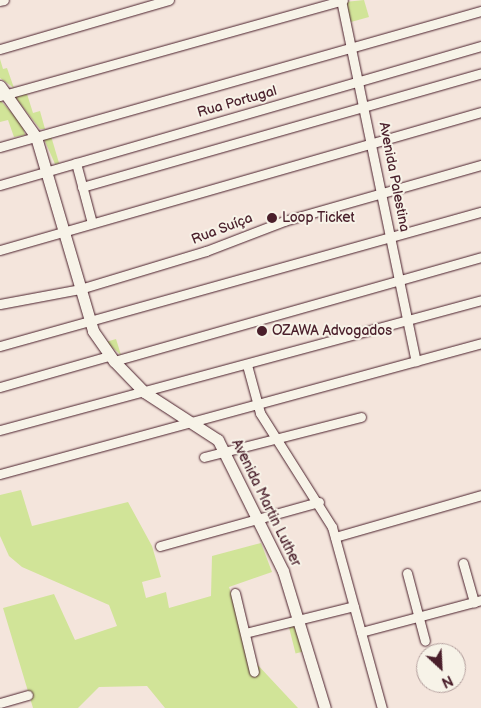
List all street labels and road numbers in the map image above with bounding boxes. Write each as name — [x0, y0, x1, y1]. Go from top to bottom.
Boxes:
street label: Rua Portugal — [195, 83, 279, 121]
street label: Avenida Palestina — [375, 121, 413, 233]
street label: Rua Suíça — [189, 210, 255, 248]
street label: Avenida Martin Luther — [228, 437, 304, 569]

